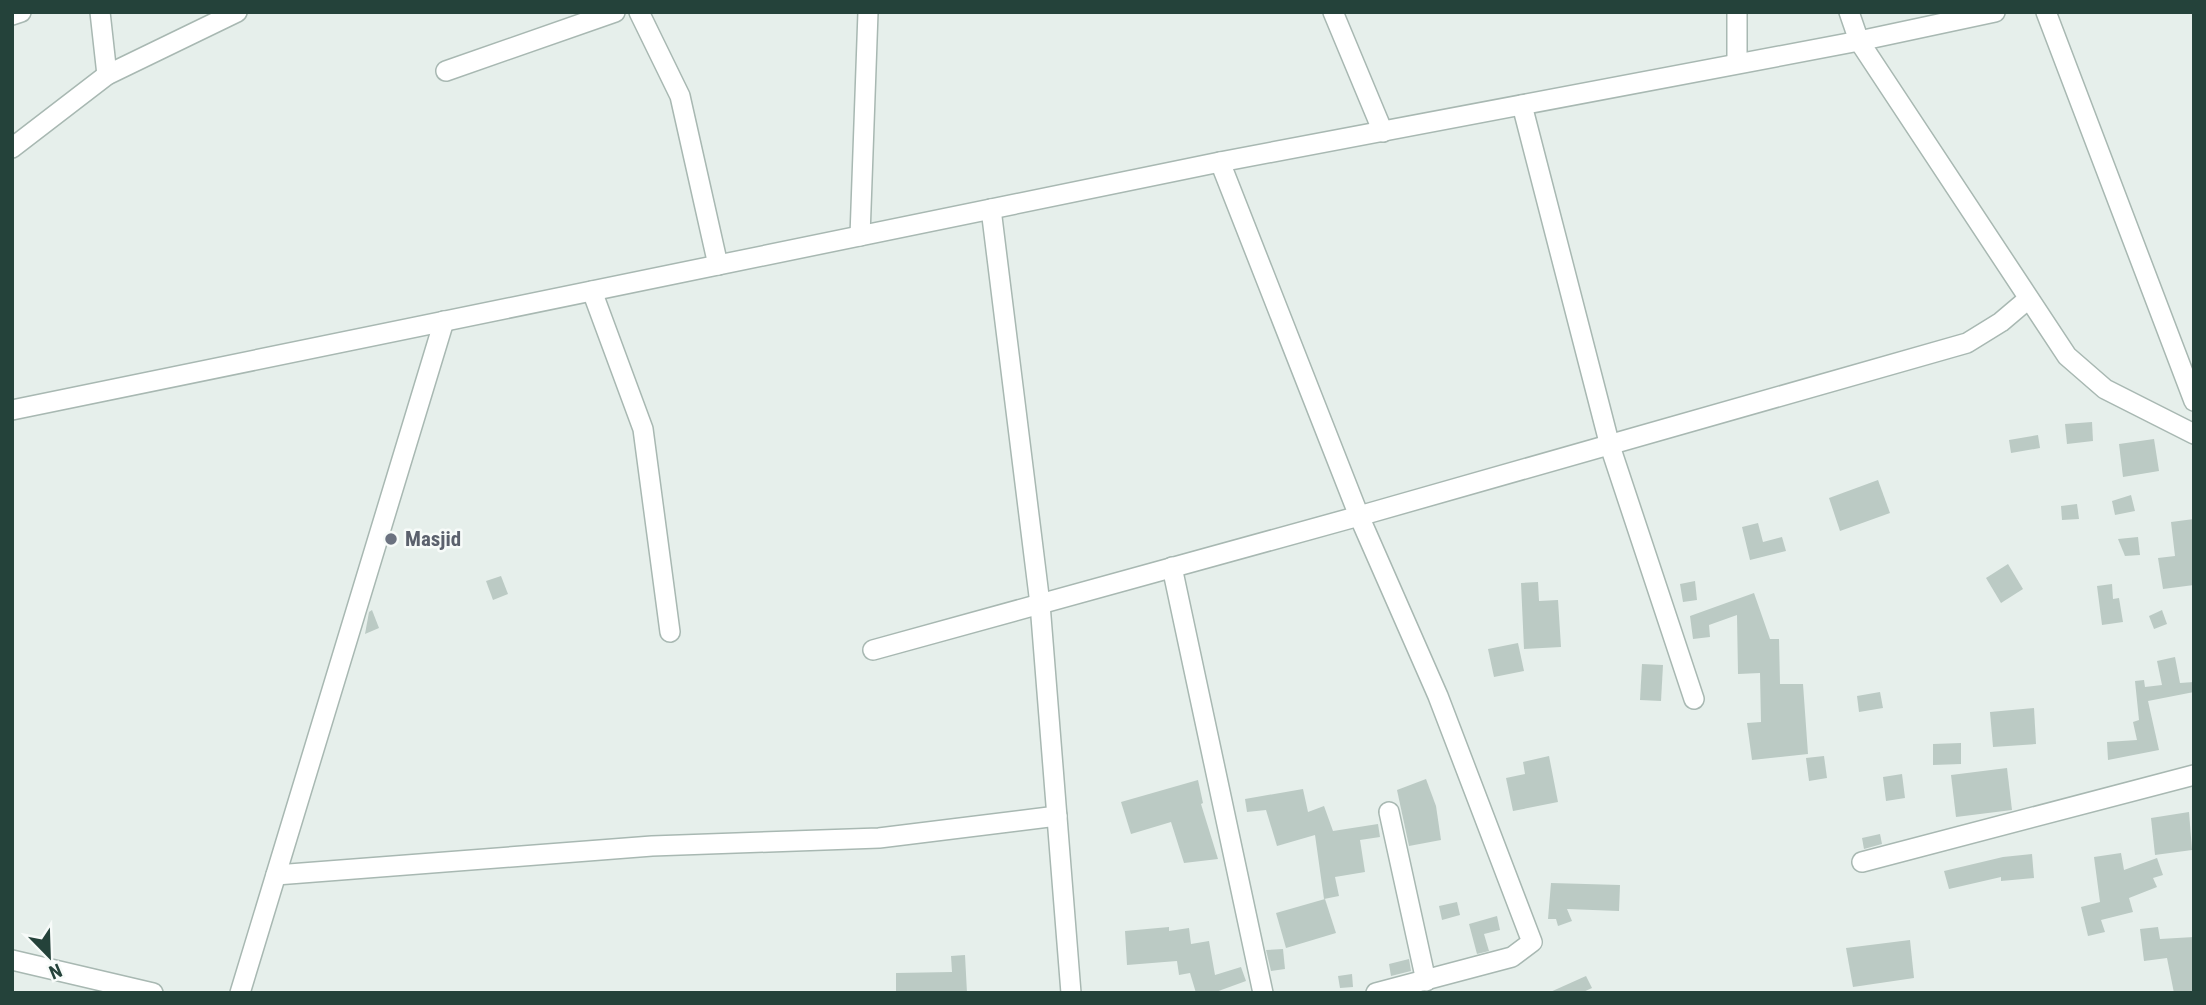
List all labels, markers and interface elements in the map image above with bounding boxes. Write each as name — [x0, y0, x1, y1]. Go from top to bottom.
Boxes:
place label: Masjid — [405, 527, 461, 551]
marker: Masjid — [383, 531, 399, 547]
north arrow — [14, 921, 84, 991]
text: N — [46, 958, 65, 984]

